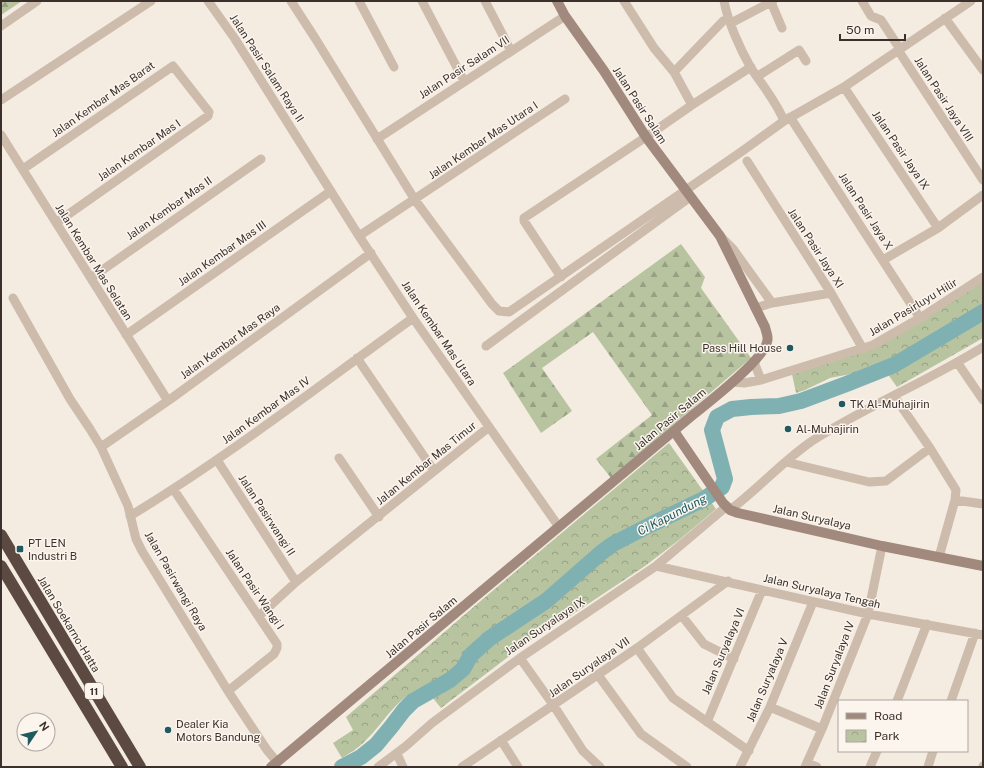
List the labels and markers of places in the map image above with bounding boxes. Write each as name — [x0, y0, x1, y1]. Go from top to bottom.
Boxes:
place label: Pass Hill House — [702, 342, 782, 354]
marker: Pass Hill House — [785, 343, 795, 353]
place label: TK Al-Muhajirin — [850, 398, 930, 410]
marker: TK Al-Muhajirin — [837, 399, 847, 409]
place label: Al-Muhajirin — [796, 423, 859, 435]
marker: Al-Muhajirin — [783, 424, 793, 434]
place label: PT LEN Industri B — [28, 537, 77, 562]
marker: PT LEN Industri B — [15, 544, 25, 554]
place label: Dealer Kia Motors Bandung — [176, 718, 261, 743]
marker: Dealer Kia Motors Bandung — [163, 725, 173, 735]

